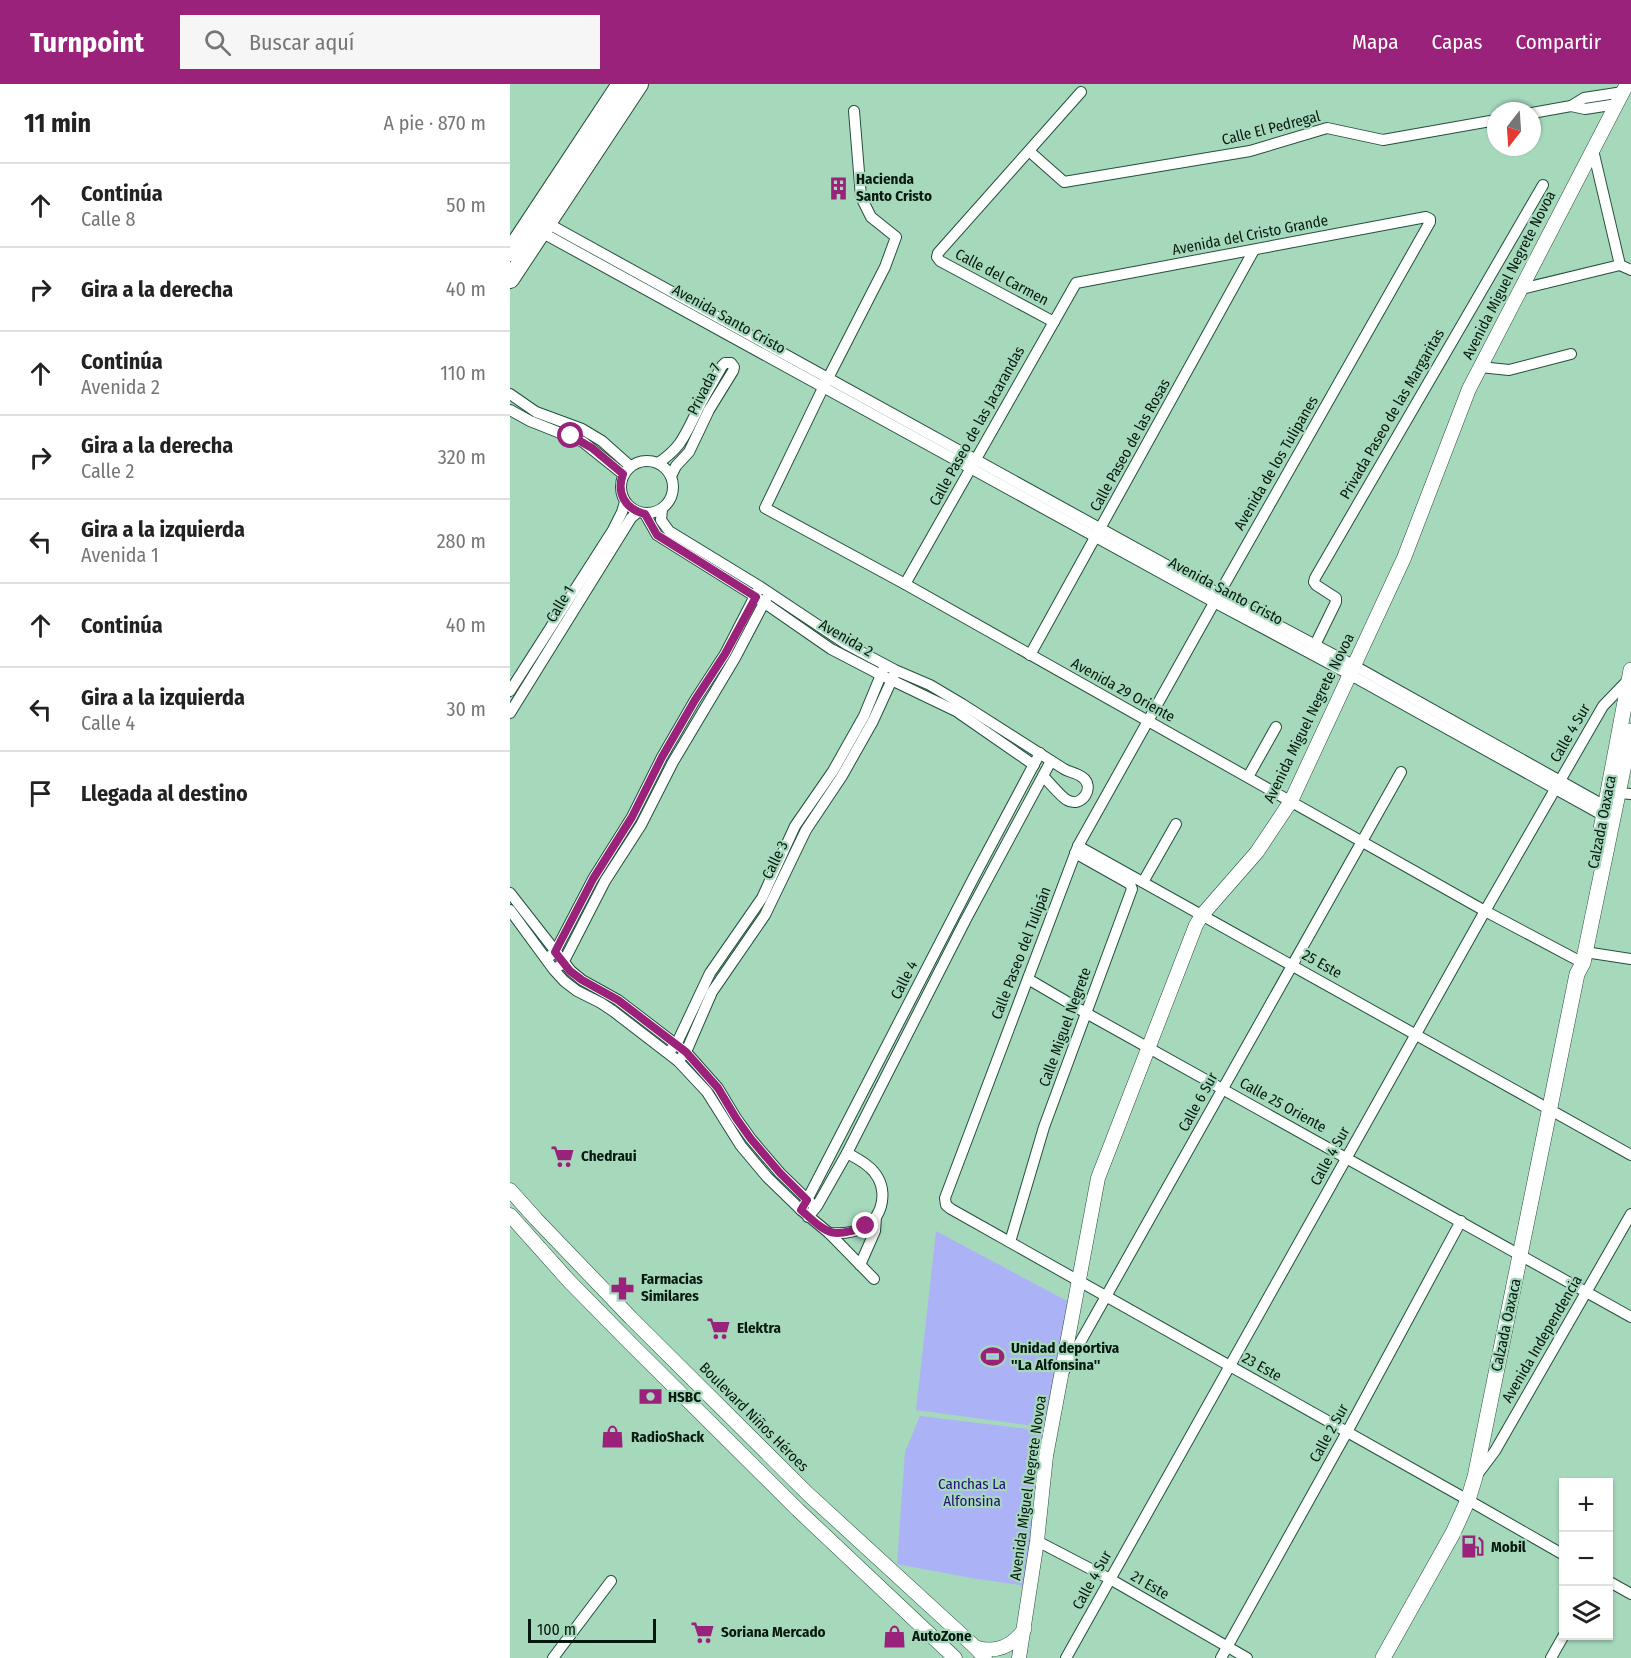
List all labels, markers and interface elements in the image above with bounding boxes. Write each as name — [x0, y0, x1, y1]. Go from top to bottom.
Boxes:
search box — [180, 15, 600, 69]
text: Turnpoint — [30, 26, 144, 59]
icon: search — [201, 26, 234, 59]
text: Buscar aquí — [249, 29, 354, 56]
text: Mapa — [1352, 29, 1399, 55]
text: Capas — [1432, 29, 1482, 55]
text: Compartir — [1515, 29, 1601, 55]
north arrow — [1487, 102, 1541, 156]
street label: Calle El Pedregal — [1220, 107, 1322, 149]
text: 11 min — [24, 108, 91, 139]
text: A pie · 870 m — [383, 111, 486, 135]
place label: Hacienda Santo Cristo — [856, 170, 932, 205]
building icon: Hacienda Santo Cristo — [825, 175, 851, 201]
text: Continúa — [81, 180, 163, 207]
street label: Avenida Miguel Negrete Novoa — [1459, 188, 1559, 362]
icon: ahead — [24, 189, 57, 222]
text: 50 m — [446, 193, 486, 217]
text: Calle 8 — [81, 207, 136, 231]
street label: Avenida del Cristo Grande — [1171, 211, 1329, 259]
street label: Calle del Carmen — [952, 245, 1052, 309]
icon: right — [24, 273, 57, 306]
text: Gira a la derecha — [81, 276, 233, 303]
text: 40 m — [446, 277, 486, 301]
street label: Avenida Santo Cristo — [669, 280, 789, 358]
street label: Privada Paseo de las Margaritas — [1336, 326, 1448, 502]
street label: Calle Paseo de las Jacarandas — [926, 343, 1028, 509]
text: Continúa — [81, 348, 163, 375]
icon: ahead — [24, 357, 57, 390]
street label: Privada 7 — [683, 360, 725, 418]
text: 110 m — [440, 361, 486, 385]
text: Avenida 2 — [81, 375, 160, 399]
street label: Calle Paseo de las Rosas — [1086, 376, 1174, 514]
street label: Avenida de los Tulipanes — [1230, 393, 1322, 533]
route start — [557, 422, 583, 448]
text: Gira a la derecha — [81, 432, 233, 459]
icon: right — [24, 441, 57, 474]
text: 320 m — [438, 445, 486, 469]
text: Calle 2 — [81, 459, 134, 483]
text: Gira a la izquierda — [81, 516, 245, 543]
icon: left — [24, 525, 57, 558]
text: 280 m — [437, 529, 486, 553]
text: Avenida 1 — [81, 543, 159, 567]
street label: Avenida Santo Cristo — [1166, 553, 1286, 629]
street label: Calle 1 — [542, 583, 578, 625]
icon: ahead — [24, 609, 57, 642]
text: Continúa — [81, 612, 163, 639]
text: 40 m — [446, 613, 486, 637]
street label: Avenida 2 — [816, 615, 876, 661]
street label: Avenida Miguel Negrete Novoa — [1260, 630, 1358, 806]
street label: Avenida 29 Oriente — [1068, 654, 1178, 726]
text: Gira a la izquierda — [81, 684, 245, 711]
icon: left — [24, 693, 57, 726]
text: 30 m — [446, 697, 486, 721]
street label: Calle 4 Sur — [1546, 700, 1594, 766]
text: Calle 4 — [81, 711, 135, 735]
street label: Calzada Oaxaca — [1584, 774, 1620, 870]
icon: arrive — [24, 777, 57, 810]
text: Llegada al destino — [81, 780, 248, 807]
street label: Calle 3 — [758, 838, 792, 882]
street label: Calle Paseo del Tulipán — [987, 884, 1055, 1022]
street label: 25 Este — [1299, 946, 1345, 982]
street label: Calle 4 — [887, 958, 921, 1002]
street label: Calle Miguel Negrete — [1035, 965, 1095, 1089]
street label: Calle 6 Sur — [1174, 1069, 1222, 1135]
street label: Calle 25 Oriente — [1237, 1074, 1329, 1136]
street label: Calle 4 Sur — [1306, 1123, 1354, 1189]
supermarket icon: Chedraui — [550, 1143, 576, 1169]
place label: Chedraui — [581, 1147, 637, 1165]
route end — [852, 1212, 878, 1238]
place label: Farmacias Similares — [641, 1270, 703, 1305]
street label: Avenida Independencia — [1498, 1272, 1586, 1406]
pharmacy icon: Farmacias Similares — [610, 1275, 636, 1301]
street label: Calzada Oaxaca — [1487, 1277, 1525, 1373]
supermarket icon: Elektra — [706, 1315, 732, 1341]
place label: Elektra — [737, 1319, 782, 1337]
place label: Unidad deportiva ''La Alfonsina'' — [1011, 1339, 1120, 1374]
sports icon: Unidad deportiva ''La Alfonsina'' — [980, 1344, 1006, 1370]
street label: 23 Este — [1239, 1349, 1285, 1385]
street label: Boulevard Niños Héroes — [696, 1359, 812, 1475]
bank icon: HSBC — [637, 1384, 663, 1410]
place label: HSBC — [668, 1388, 701, 1406]
street label: Avenida Miguel Negrete Novoa — [1006, 1394, 1050, 1582]
street label: Calle 2 Sur — [1306, 1400, 1353, 1465]
shop icon: RadioShack — [600, 1424, 626, 1450]
place label: RadioShack — [631, 1428, 704, 1446]
park label: Canchas La Alfonsina — [938, 1475, 1006, 1510]
map controls — [1559, 1478, 1613, 1640]
button: + — [1559, 1478, 1613, 1532]
button: − — [1559, 1532, 1613, 1586]
fuel station icon: Mobil — [1460, 1534, 1486, 1560]
place label: Mobil — [1491, 1538, 1527, 1556]
street label: Calle 4 Sur — [1068, 1547, 1116, 1613]
street label: 21 Este — [1128, 1567, 1172, 1603]
button: layers — [1559, 1586, 1613, 1640]
scale bar — [528, 1616, 656, 1644]
supermarket icon: Soriana Mercado — [690, 1619, 716, 1645]
text: 100 m — [537, 1620, 576, 1639]
place label: Soriana Mercado — [721, 1623, 826, 1641]
shop icon: AutoZone — [881, 1623, 907, 1649]
place label: AutoZone — [911, 1627, 972, 1645]

